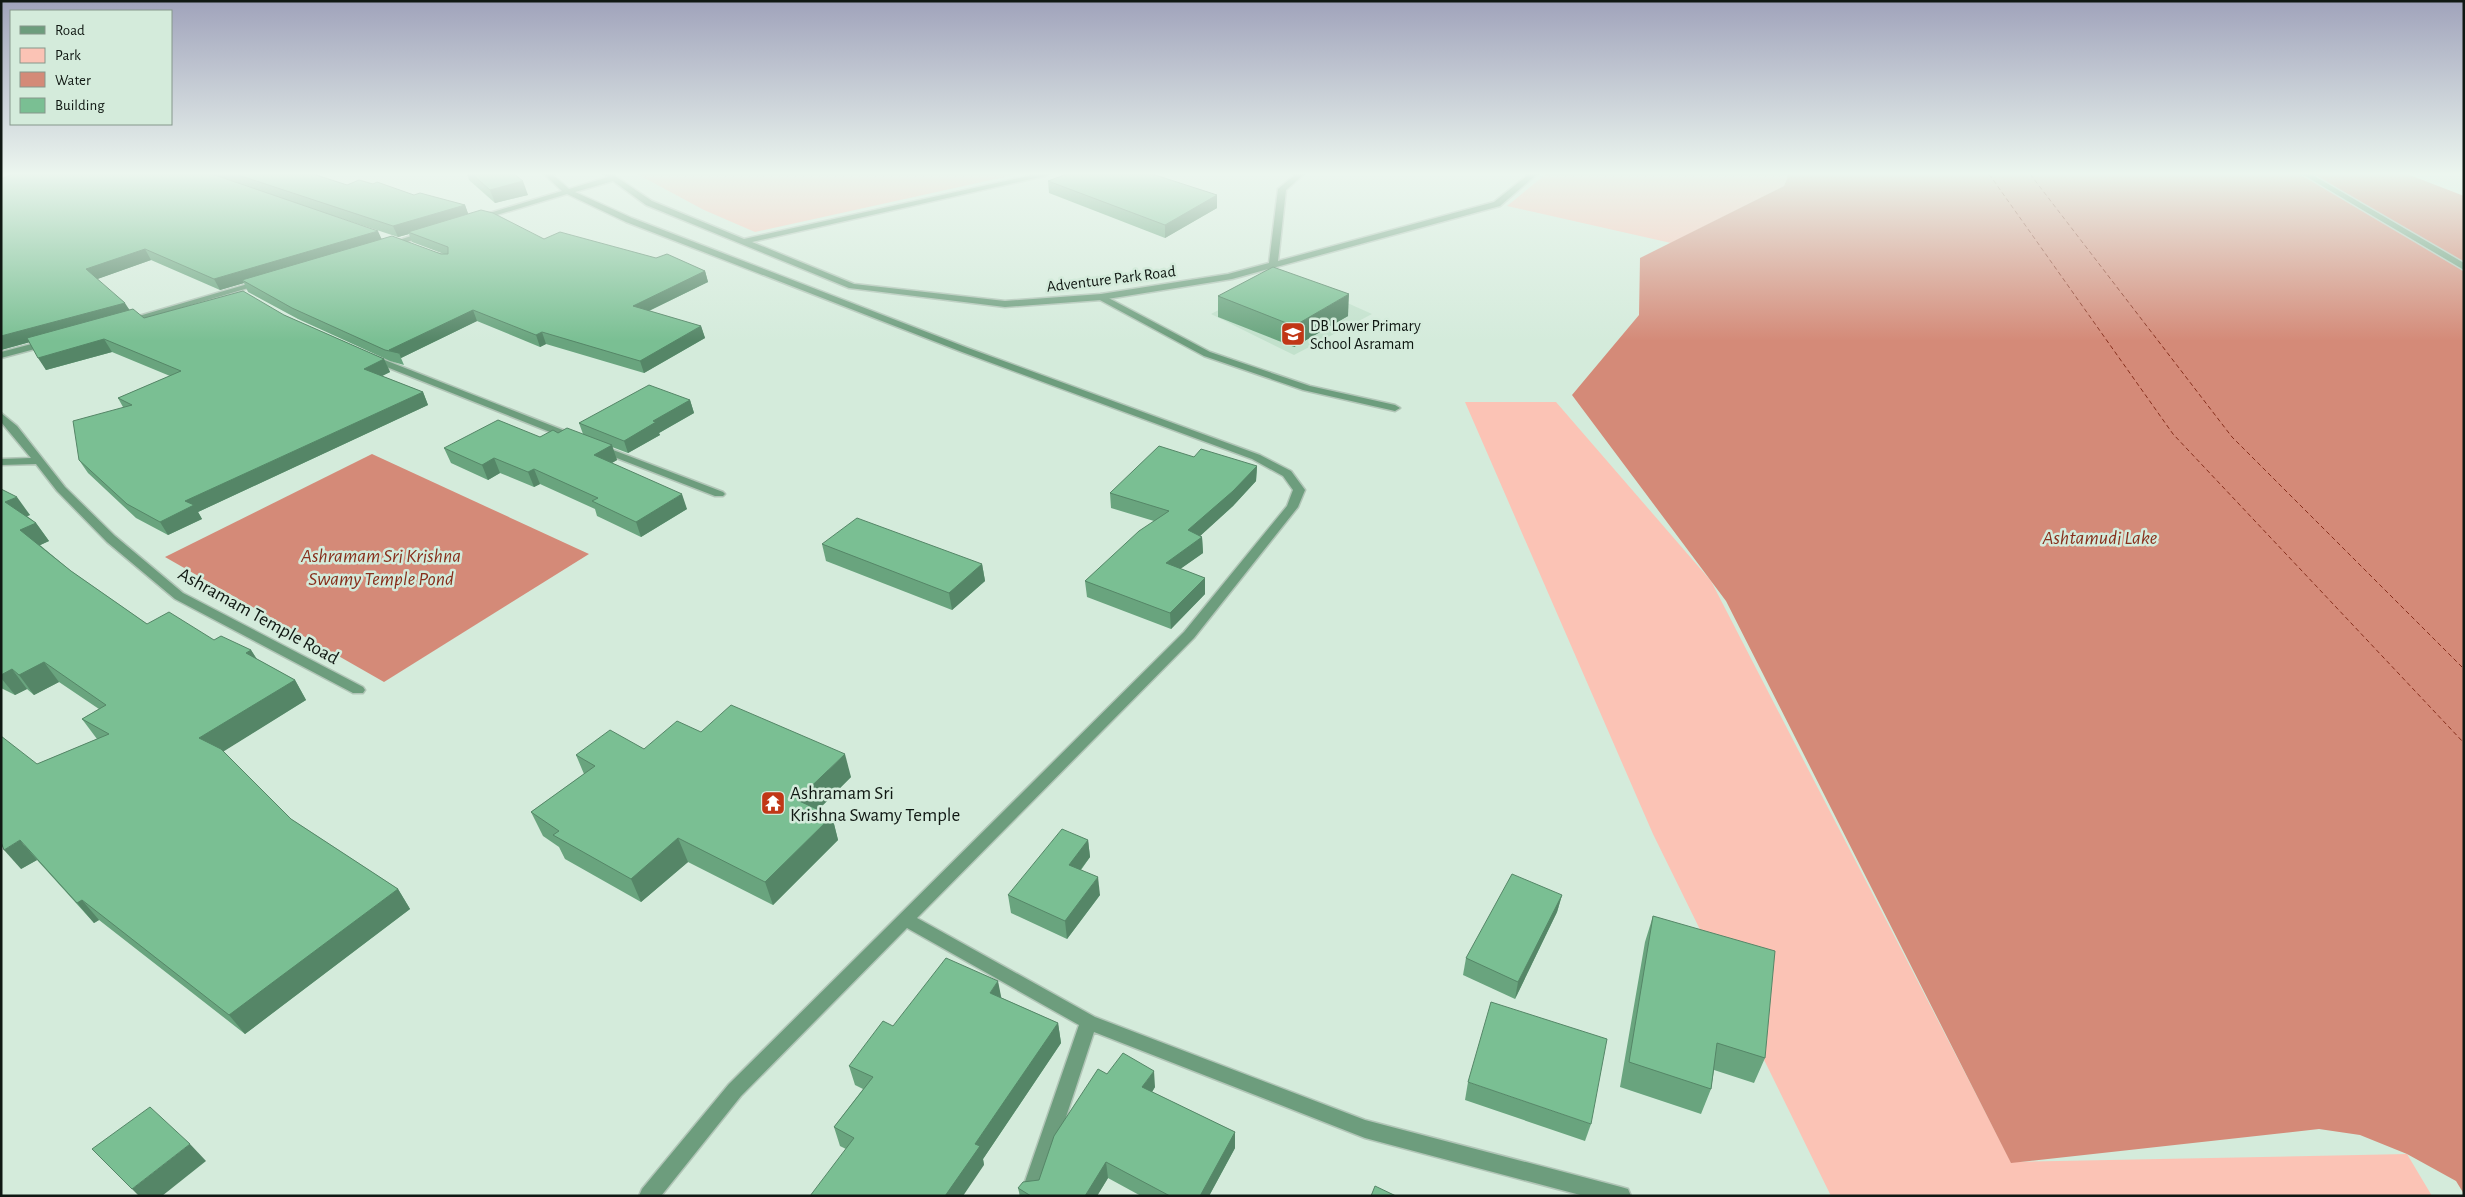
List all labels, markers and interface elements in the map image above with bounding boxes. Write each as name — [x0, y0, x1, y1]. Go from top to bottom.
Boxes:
legend — [10, 10, 172, 125]
text: Road — [55, 23, 85, 38]
text: Park — [55, 48, 81, 63]
text: Water — [55, 73, 91, 88]
text: Building — [55, 98, 105, 113]
street label: Adventure Park Road — [1046, 263, 1176, 295]
place label: DB Lower Primary School Asramam — [1310, 318, 1421, 352]
school or university icon: DB Lower Primary School Asramam — [1280, 321, 1306, 347]
water label: Ashtamudi Lake — [2042, 528, 2158, 548]
water label: Ashramam Sri Krishna Swamy Temple Pond — [300, 546, 461, 589]
street label: Ashramam Temple Road — [175, 564, 342, 668]
place label: Ashramam Sri Krishna Swamy Temple — [790, 784, 960, 825]
temple icon: Ashramam Sri Krishna Swamy Temple — [760, 790, 786, 816]

